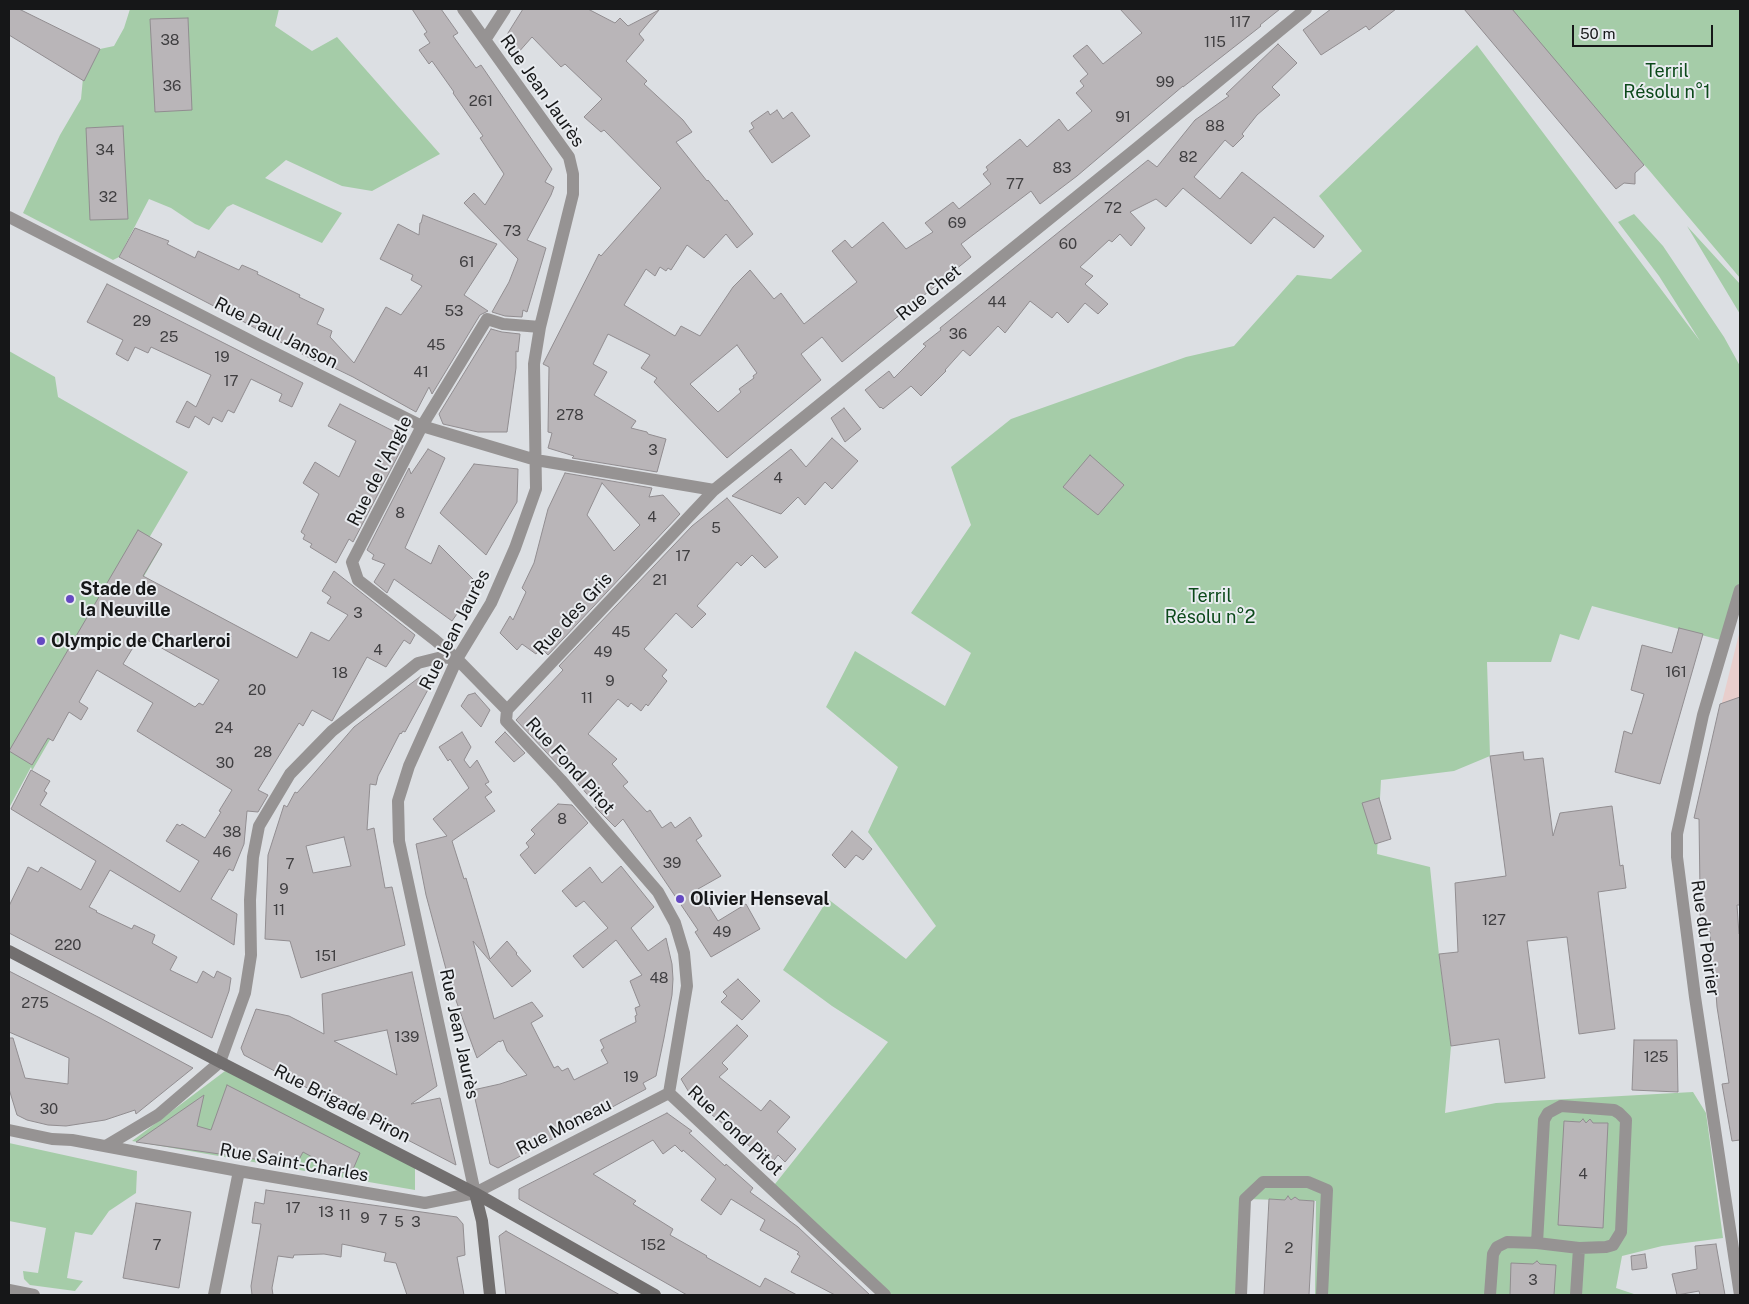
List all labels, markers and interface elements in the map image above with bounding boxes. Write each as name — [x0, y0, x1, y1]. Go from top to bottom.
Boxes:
house number: 117 — [1229, 13, 1251, 31]
scale bar — [1574, 15, 1715, 47]
text: 50 m — [1580, 25, 1615, 42]
house number: 38 — [160, 31, 180, 49]
street label: Rue Jean Jaurès — [495, 31, 589, 151]
house number: 115 — [1204, 33, 1226, 51]
park label: Terril Résolu n°1 — [1623, 60, 1711, 102]
house number: 99 — [1156, 73, 1174, 91]
house number: 36 — [163, 77, 181, 95]
house number: 261 — [469, 92, 493, 110]
house number: 91 — [1115, 108, 1131, 126]
house number: 88 — [1205, 117, 1225, 135]
house number: 34 — [96, 141, 114, 159]
house number: 82 — [1179, 148, 1197, 166]
house number: 83 — [1052, 159, 1072, 177]
house number: 77 — [1006, 175, 1024, 193]
house number: 32 — [99, 188, 117, 206]
house number: 72 — [1104, 199, 1122, 217]
house number: 69 — [948, 214, 966, 232]
house number: 73 — [503, 222, 521, 240]
house number: 60 — [1059, 235, 1077, 253]
house number: 61 — [459, 253, 475, 271]
street label: Rue Chet — [892, 261, 966, 325]
street label: Rue Paul Janson — [211, 293, 341, 373]
house number: 44 — [988, 293, 1006, 311]
house number: 53 — [444, 302, 464, 320]
house number: 29 — [133, 312, 151, 330]
house number: 36 — [949, 325, 967, 343]
house number: 25 — [160, 328, 178, 346]
house number: 45 — [427, 336, 445, 354]
house number: 19 — [214, 348, 230, 366]
house number: 41 — [413, 363, 429, 381]
house number: 17 — [223, 372, 239, 390]
house number: 278 — [556, 406, 584, 424]
street label: Rue de l'Angle — [343, 412, 417, 530]
house number: 3 — [648, 441, 658, 459]
house number: 4 — [773, 469, 783, 487]
house number: 8 — [395, 504, 405, 522]
house number: 4 — [647, 508, 657, 526]
house number: 5 — [711, 519, 721, 537]
house number: 17 — [675, 547, 691, 565]
street label: Rue Jean Jaurès — [415, 566, 495, 694]
street label: Rue des Gris — [529, 568, 617, 660]
house number: 21 — [652, 571, 668, 589]
place label: Stade de la Neuville — [80, 578, 171, 620]
park label: Terril Résolu n°2 — [1165, 585, 1255, 628]
marker: Stade de la Neuville — [64, 593, 76, 605]
house number: 3 — [353, 604, 363, 622]
house number: 45 — [612, 623, 630, 641]
place label: Olympic de Charleroi — [51, 630, 231, 652]
marker: Olympic de Charleroi — [35, 635, 47, 647]
house number: 4 — [373, 641, 383, 659]
house number: 49 — [594, 643, 612, 661]
house number: 161 — [1665, 663, 1687, 681]
house number: 18 — [332, 664, 348, 682]
house number: 9 — [605, 672, 615, 690]
house number: 20 — [248, 681, 266, 699]
house number: 11 — [581, 689, 593, 707]
street label: Rue Fond Pitot — [521, 713, 619, 819]
house number: 24 — [215, 719, 233, 737]
house number: 28 — [254, 743, 272, 761]
house number: 30 — [216, 754, 234, 772]
house number: 8 — [557, 810, 567, 828]
house number: 38 — [222, 823, 242, 841]
house number: 46 — [213, 843, 231, 861]
house number: 39 — [663, 854, 681, 872]
house number: 7 — [285, 855, 295, 873]
street label: Rue du Poirier — [1686, 878, 1724, 998]
house number: 9 — [279, 880, 289, 898]
place label: Olivier Henseval — [690, 888, 829, 910]
marker: Olivier Henseval — [674, 893, 686, 905]
house number: 11 — [273, 901, 285, 919]
house number: 127 — [1482, 911, 1506, 929]
house number: 49 — [713, 923, 731, 941]
house number: 220 — [54, 936, 82, 954]
house number: 151 — [315, 947, 337, 965]
street label: Rue Jean Jaurès — [435, 967, 483, 1101]
house number: 48 — [649, 969, 669, 987]
house number: 275 — [21, 994, 49, 1012]
house number: 139 — [395, 1028, 419, 1046]
house number: 125 — [1644, 1048, 1668, 1066]
street label: Rue Brigade Piron — [270, 1060, 414, 1148]
house number: 19 — [623, 1068, 639, 1086]
street label: Rue Fond Pitot — [683, 1081, 787, 1181]
street label: Rue Moneau — [513, 1094, 615, 1160]
house number: 30 — [40, 1100, 58, 1118]
street label: Rue Saint-Charles — [218, 1139, 370, 1187]
house number: 4 — [1578, 1165, 1588, 1183]
house number: 17 — [285, 1199, 301, 1217]
house number: 13 — [318, 1203, 334, 1221]
house number: 11 — [339, 1206, 351, 1224]
house number: 9 — [360, 1209, 370, 1227]
house number: 7 — [378, 1211, 388, 1229]
house number: 5 — [394, 1213, 404, 1231]
house number: 3 — [411, 1213, 421, 1231]
house number: 7 — [152, 1236, 162, 1254]
house number: 152 — [641, 1236, 665, 1254]
house number: 2 — [1285, 1239, 1293, 1257]
house number: 3 — [1528, 1271, 1538, 1289]

